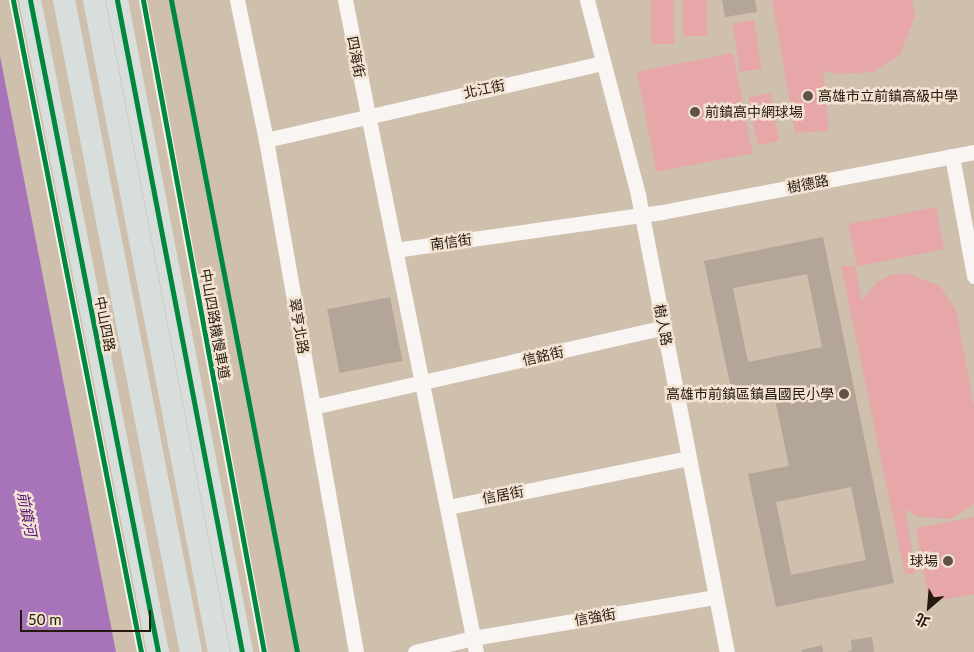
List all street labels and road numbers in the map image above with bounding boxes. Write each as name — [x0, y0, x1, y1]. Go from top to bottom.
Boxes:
street label: 四海街 — [344, 35, 368, 79]
street label: 北江街 — [462, 76, 506, 102]
street label: 樹德路 — [786, 172, 830, 196]
street label: 南信街 — [429, 231, 473, 253]
street label: 中山四路機慢車道 — [197, 267, 233, 381]
street label: 中山四路 — [91, 295, 119, 353]
street label: 翠亨北路 — [286, 297, 312, 355]
street label: 樹人路 — [651, 303, 675, 347]
street label: 信銘街 — [521, 343, 565, 369]
street label: 信居街 — [481, 483, 525, 507]
street label: 信強街 — [573, 605, 617, 629]

